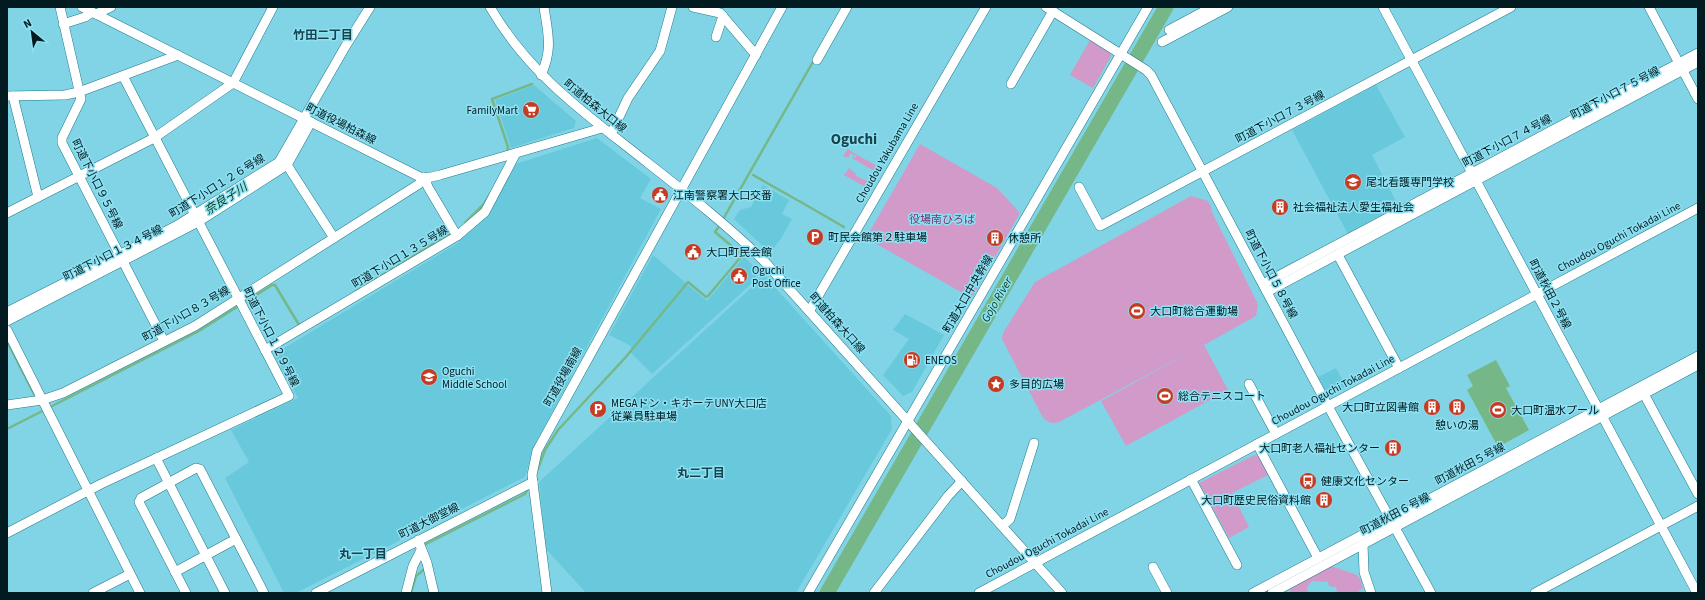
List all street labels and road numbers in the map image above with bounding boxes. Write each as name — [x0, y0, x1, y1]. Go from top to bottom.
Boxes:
street label: 町道下小口７５号線 — [1568, 63, 1662, 123]
street label: 町道柏森大口線 — [560, 76, 630, 136]
street label: 町道下小口７３号線 — [1233, 87, 1327, 147]
street label: 町道役場柏森線 — [303, 100, 379, 148]
street label: Choudou Yakubama Line — [852, 100, 922, 206]
street label: 町道下小口７４号線 — [1460, 111, 1554, 171]
street label: 町道下小口９５号線 — [68, 136, 126, 232]
street label: 町道下小口１２６号線 — [166, 150, 268, 222]
street label: Choudou Oguchi Tokadai Line — [1555, 198, 1684, 276]
street label: 町道下小口１３４号線 — [61, 221, 165, 285]
street label: 町道下小口１３５号線 — [349, 222, 451, 292]
street label: 町道下小口５８号線 — [1241, 227, 1301, 321]
street label: 町道大口中央幹線 — [940, 252, 996, 336]
street label: 町道秋田２号線 — [1525, 256, 1575, 332]
street label: 町道下小口８３号線 — [139, 283, 233, 345]
street label: 町道下小口１２９号線 — [239, 285, 303, 389]
street label: 町道柏森大口線 — [806, 289, 868, 357]
street label: 町道役場南線 — [540, 345, 586, 409]
street label: Choudou Oguchi Tokadai Line — [1269, 351, 1398, 429]
street label: 町道秋田５号線 — [1432, 439, 1508, 489]
street label: 町道秋田６号線 — [1357, 489, 1433, 539]
street label: 町道大御堂線 — [396, 499, 462, 543]
street label: Choudou Oguchi Tokadai Line — [983, 504, 1112, 582]

